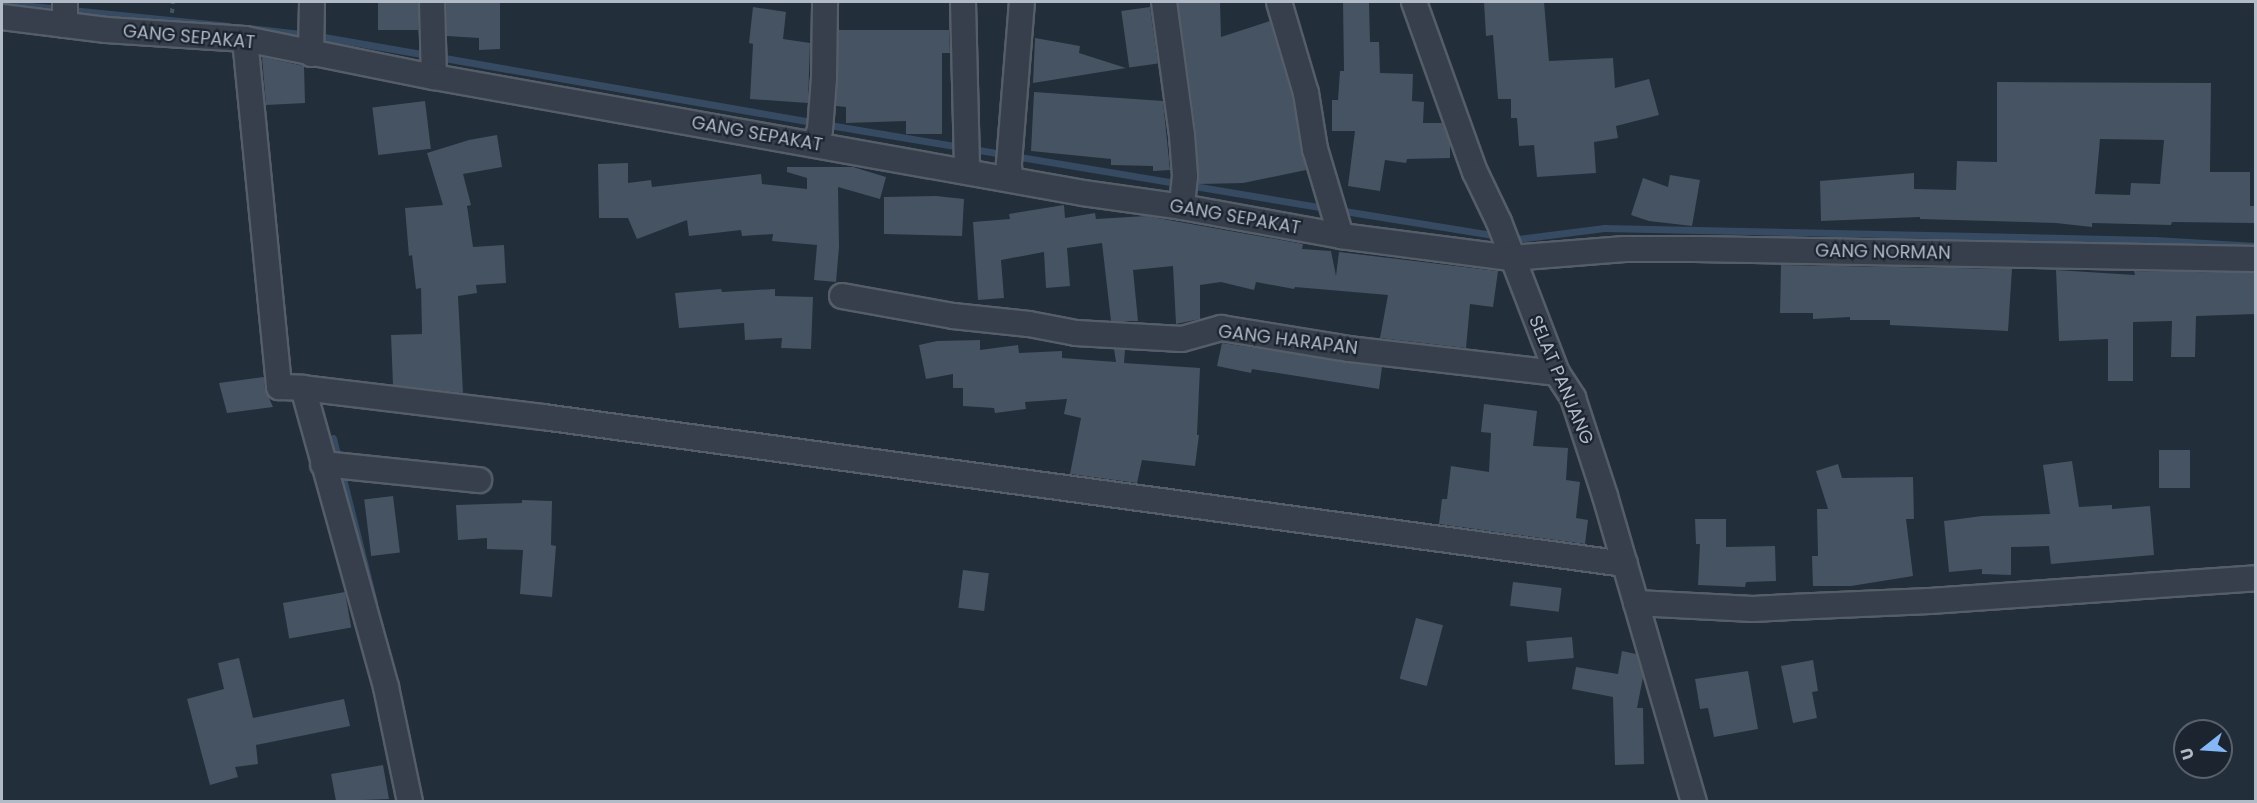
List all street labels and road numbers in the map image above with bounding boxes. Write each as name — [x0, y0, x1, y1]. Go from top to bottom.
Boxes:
street label: GANG SEPAKAT — [122, 20, 256, 54]
street label: GANG SEPAKAT — [690, 112, 824, 156]
street label: GANG SEPAKAT — [1168, 195, 1302, 239]
street label: GANG NORMAN — [1815, 240, 1951, 264]
street label: SELAT PANJANG — [1524, 312, 1598, 448]
street label: GANG HARAPAN — [1217, 321, 1359, 359]

